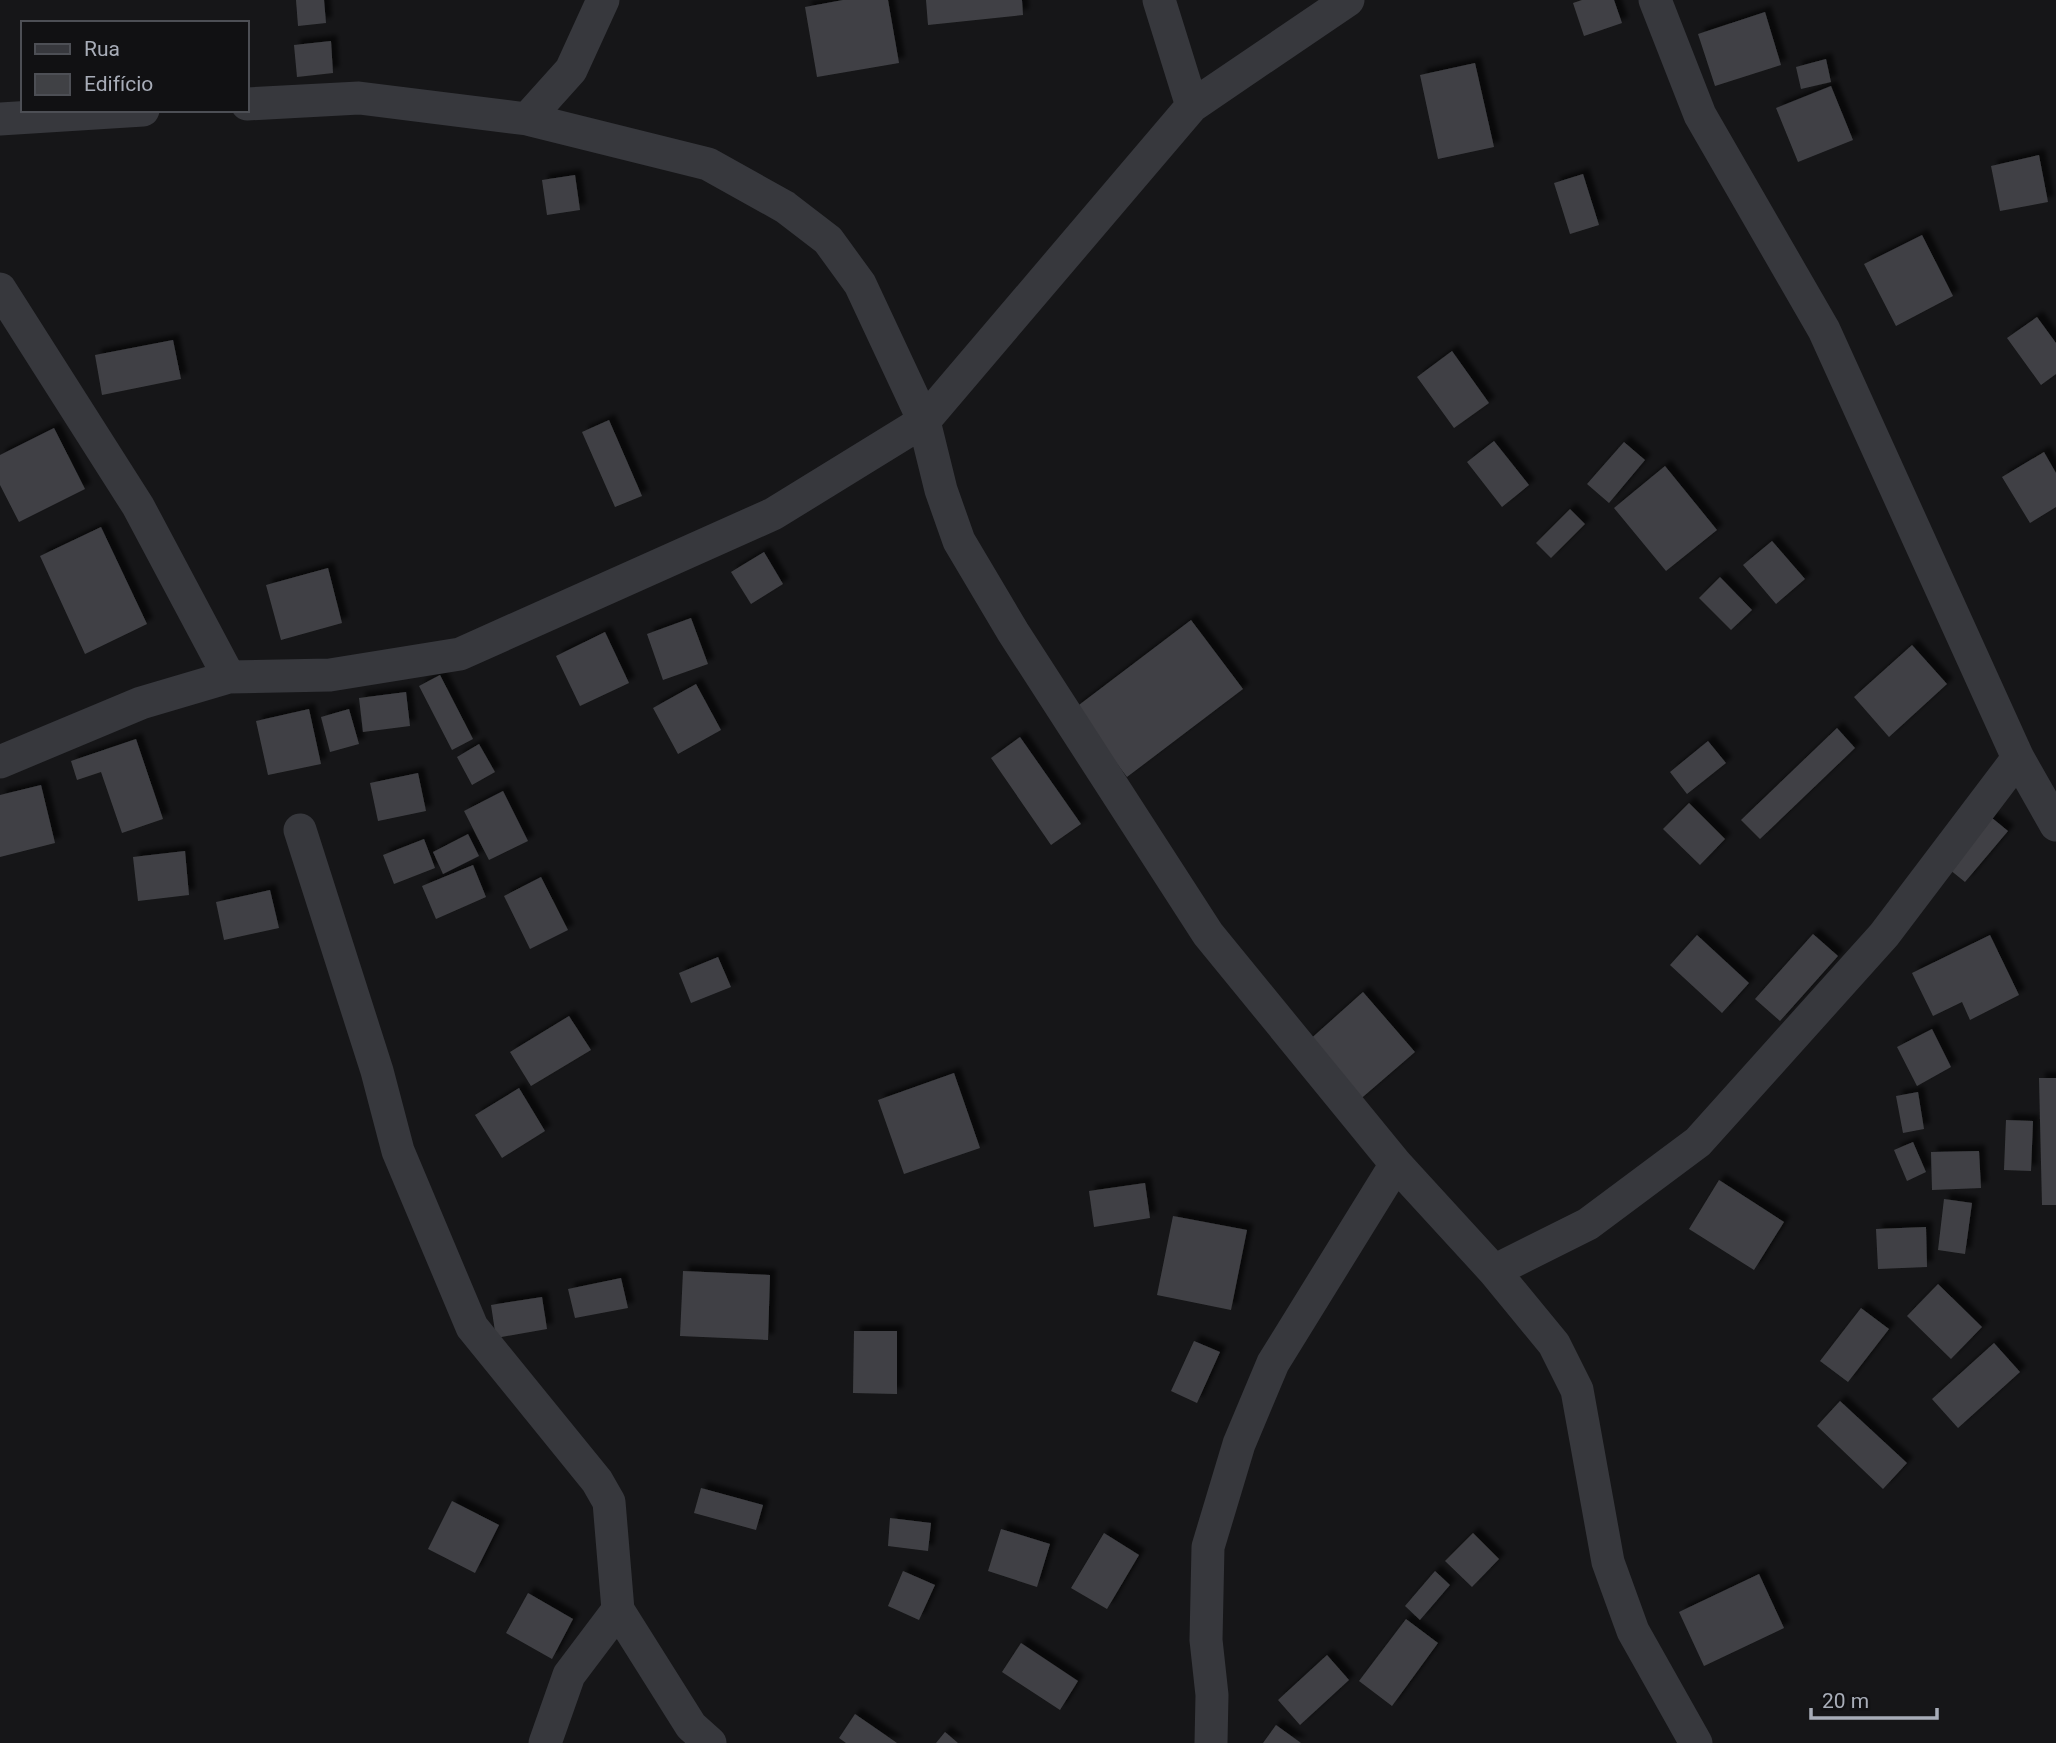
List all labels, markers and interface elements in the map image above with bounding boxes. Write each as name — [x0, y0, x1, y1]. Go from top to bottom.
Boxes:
legend — [21, 21, 248, 112]
text: Rua — [84, 37, 120, 61]
text: Edifício — [84, 72, 153, 96]
scale bar — [1811, 1676, 1937, 1720]
text: 20 m — [1822, 1689, 1869, 1713]

